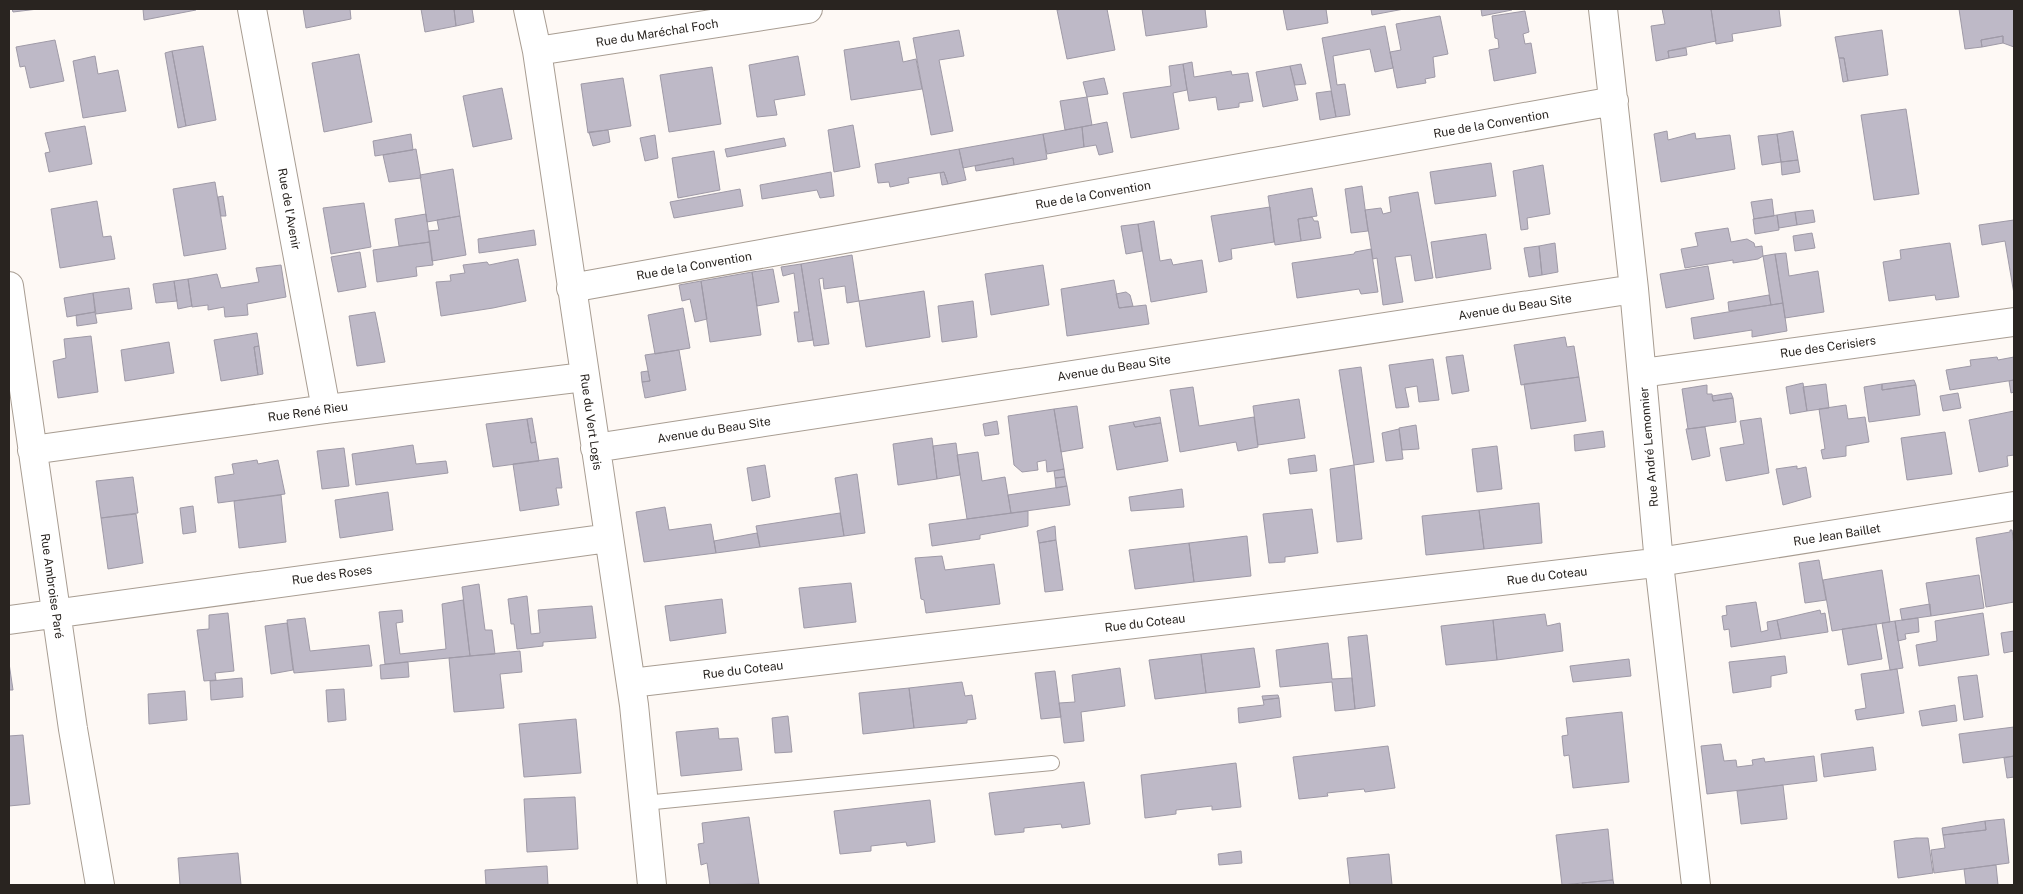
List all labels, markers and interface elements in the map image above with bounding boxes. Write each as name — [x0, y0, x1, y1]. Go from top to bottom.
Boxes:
street label: Rue du Maréchal Foch — [595, 16, 719, 50]
street label: Rue de la Convention — [1432, 107, 1550, 141]
street label: Rue de l'Avenir — [275, 167, 303, 251]
street label: Rue de la Convention — [1034, 178, 1152, 212]
street label: Rue de la Convention — [635, 249, 753, 283]
street label: Avenue du Beau Site — [1457, 291, 1573, 323]
street label: Rue des Cerisiers — [1779, 333, 1877, 361]
street label: Avenue du Beau Site — [1056, 352, 1172, 384]
street label: Rue du Vert Logis — [577, 373, 605, 471]
street label: Rue André Lemonnier — [1637, 386, 1661, 508]
street label: Rue René Rieu — [267, 399, 349, 425]
street label: Avenue du Beau Site — [656, 414, 772, 446]
street label: Rue Jean Baillet — [1792, 521, 1882, 549]
street label: Rue Ambroise Paré — [38, 532, 66, 640]
street label: Rue des Roses — [291, 562, 373, 588]
street label: Rue du Coteau — [1506, 564, 1588, 588]
street label: Rue du Coteau — [1104, 611, 1186, 635]
street label: Rue du Coteau — [702, 658, 784, 682]

